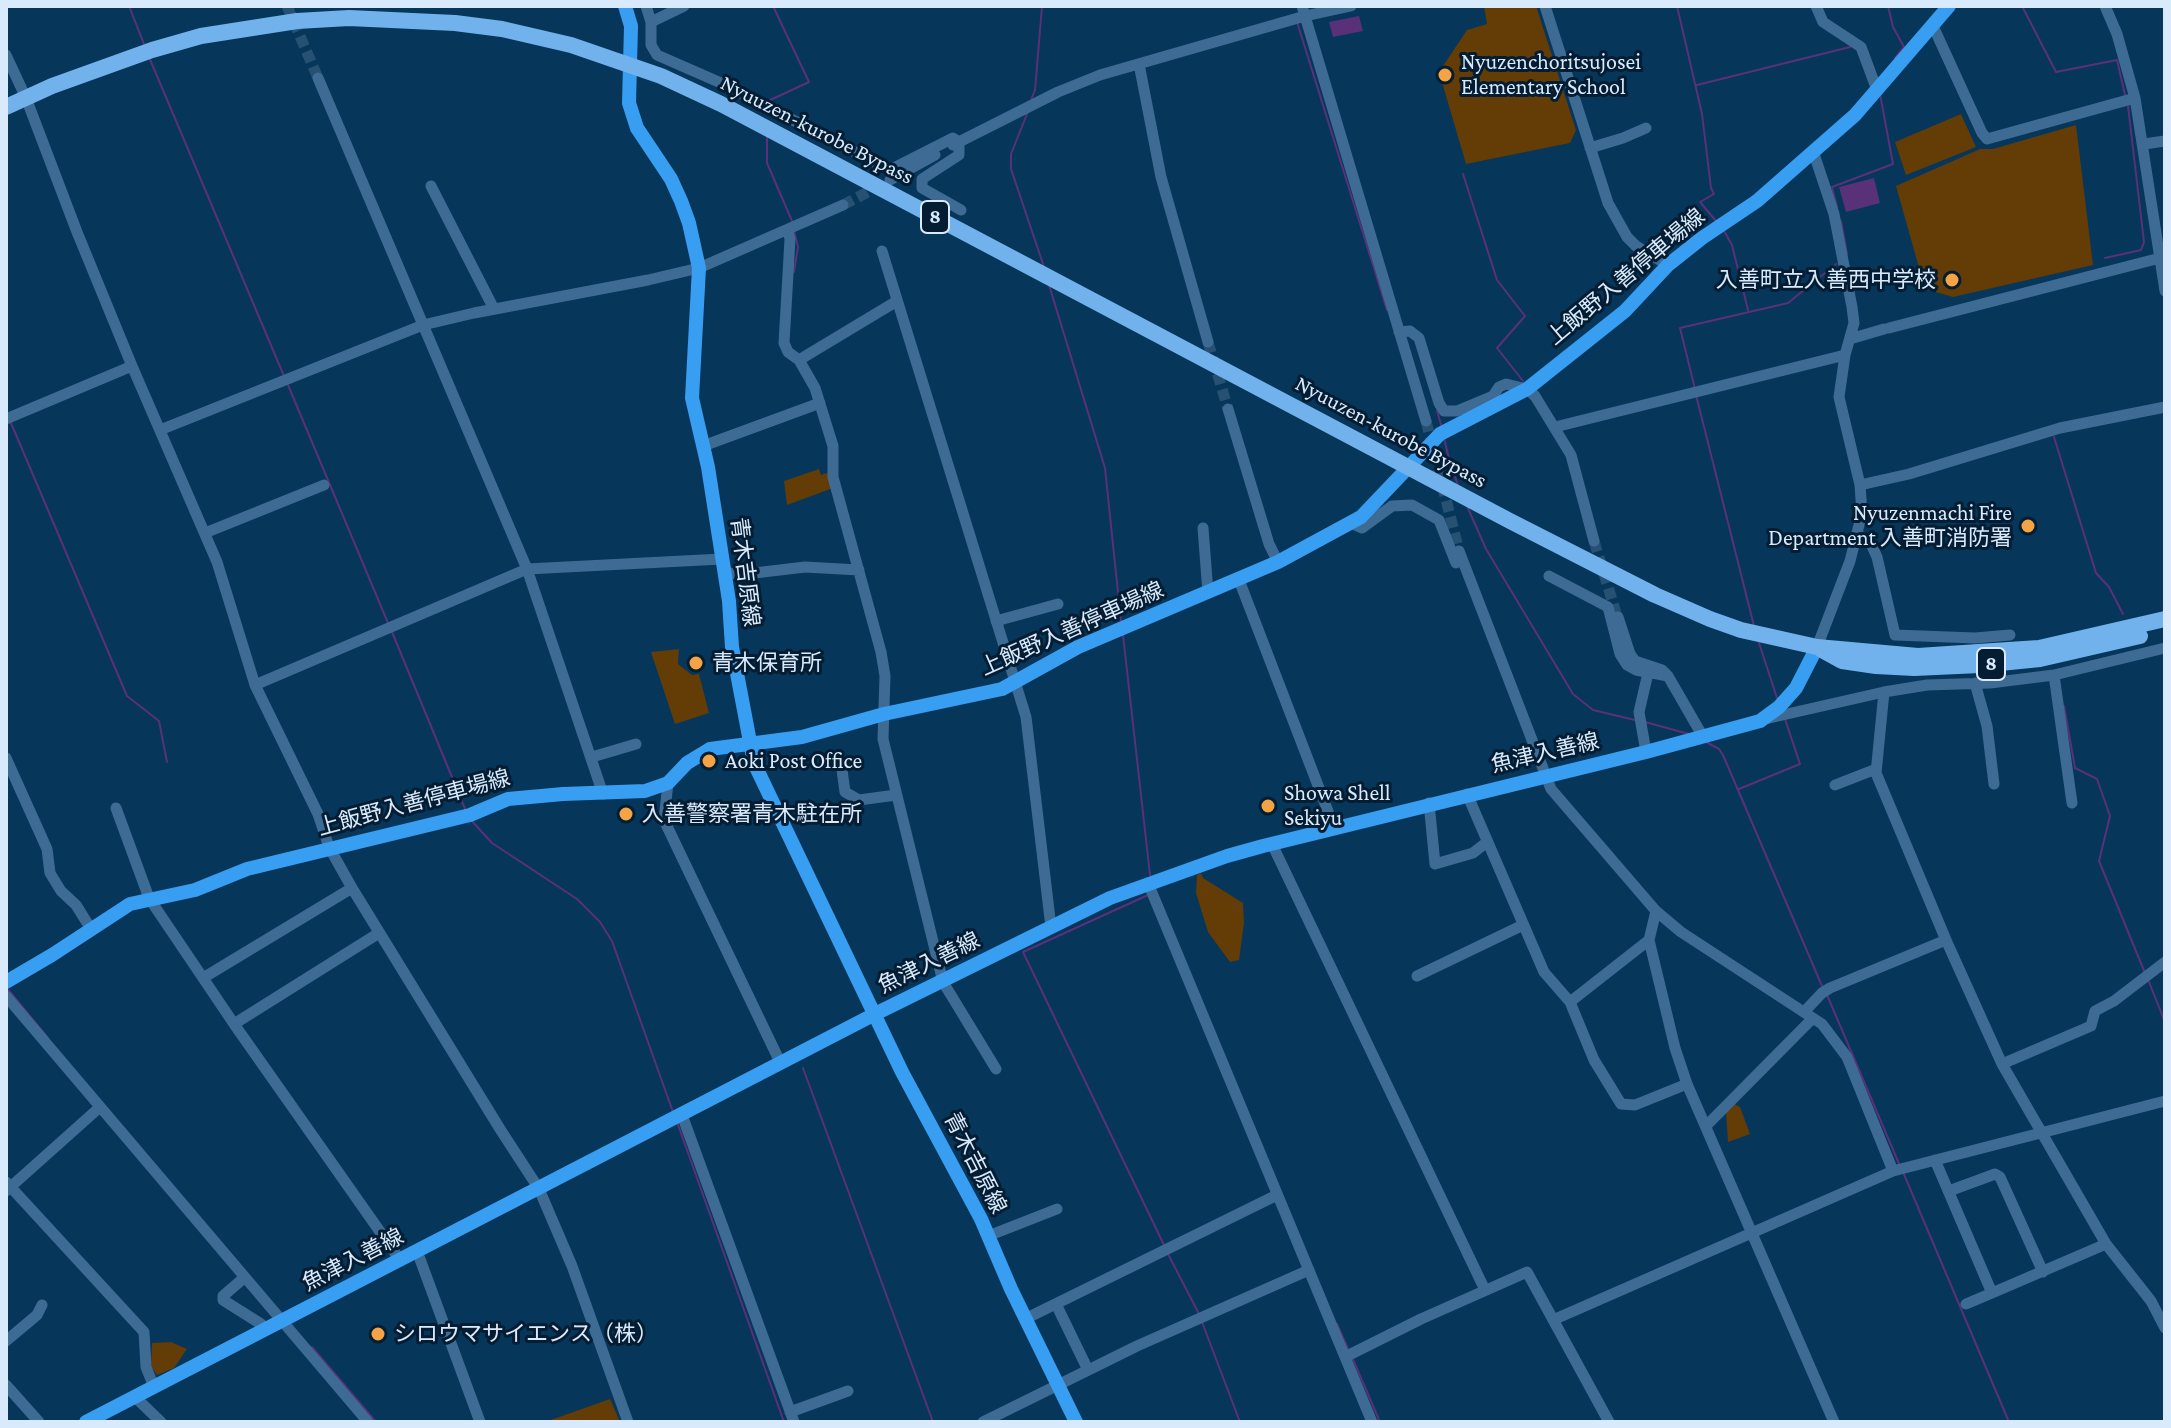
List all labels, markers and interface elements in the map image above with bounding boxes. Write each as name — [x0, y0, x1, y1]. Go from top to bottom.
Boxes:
place label: Nyuzenchoritsujosei Elementary School — [1461, 49, 1641, 100]
marker: Nyuzenchoritsujosei Elementary School — [1436, 66, 1454, 84]
street label: Nyuuzen-kurobe Bypass — [716, 70, 918, 190]
road number: 8 — [921, 201, 949, 233]
street label: 上飯野入善停車場線 — [1542, 203, 1710, 351]
place label: 入善町立入善西中学校 — [1716, 267, 1936, 293]
marker: 入善町立入善西中学校 — [1943, 271, 1961, 289]
street label: Nyuuzen-kurobe Bypass — [1291, 370, 1491, 494]
place label: Nyuzenmachi Fire Department 入善町消防署 — [1768, 500, 2012, 552]
street label: 青木吉原線 — [725, 516, 765, 628]
marker: Nyuzenmachi Fire Department 入善町消防署 — [2019, 517, 2037, 535]
street label: 上飯野入善停車場線 — [976, 577, 1168, 681]
road number: 8 — [1977, 648, 2005, 680]
place label: 青木保育所 — [712, 650, 822, 676]
marker: 青木保育所 — [687, 654, 705, 672]
street label: 魚津入善線 — [1488, 728, 1602, 778]
place label: Aoki Post Office — [725, 748, 862, 774]
marker: Aoki Post Office — [700, 752, 718, 770]
street label: 上飯野入善停車場線 — [315, 765, 513, 841]
place label: Showa Shell Sekiyu — [1284, 780, 1391, 832]
marker: Showa Shell Sekiyu — [1259, 797, 1277, 815]
place label: 入善警察署青木駐在所 — [642, 801, 862, 827]
marker: 入善警察署青木駐在所 — [617, 805, 635, 823]
street label: 魚津入善線 — [874, 927, 984, 999]
street label: 青木吉原線 — [938, 1108, 1012, 1218]
street label: 魚津入善線 — [298, 1223, 408, 1297]
place label: シロウマサイエンス（株） — [394, 1321, 658, 1347]
marker: シロウマサイエンス（株） — [369, 1325, 387, 1343]

